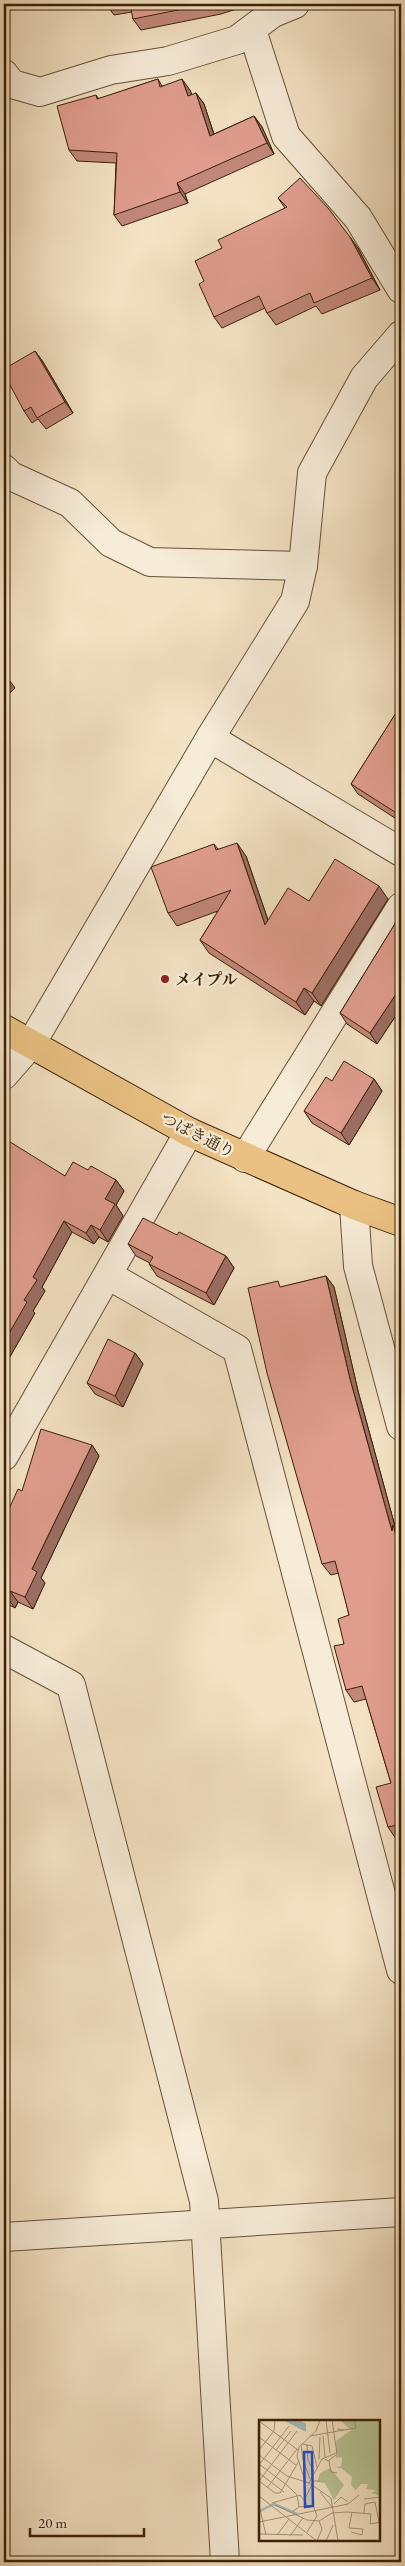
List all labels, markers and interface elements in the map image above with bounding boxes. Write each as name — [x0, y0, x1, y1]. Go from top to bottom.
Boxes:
place label: メイプル — [175, 969, 238, 990]
marker: メイプル — [159, 973, 171, 985]
street label: つばき通り — [158, 1107, 238, 1163]
inset map — [259, 2420, 380, 2541]
scale bar — [30, 2506, 144, 2538]
text: 20 m — [38, 2513, 67, 2532]

